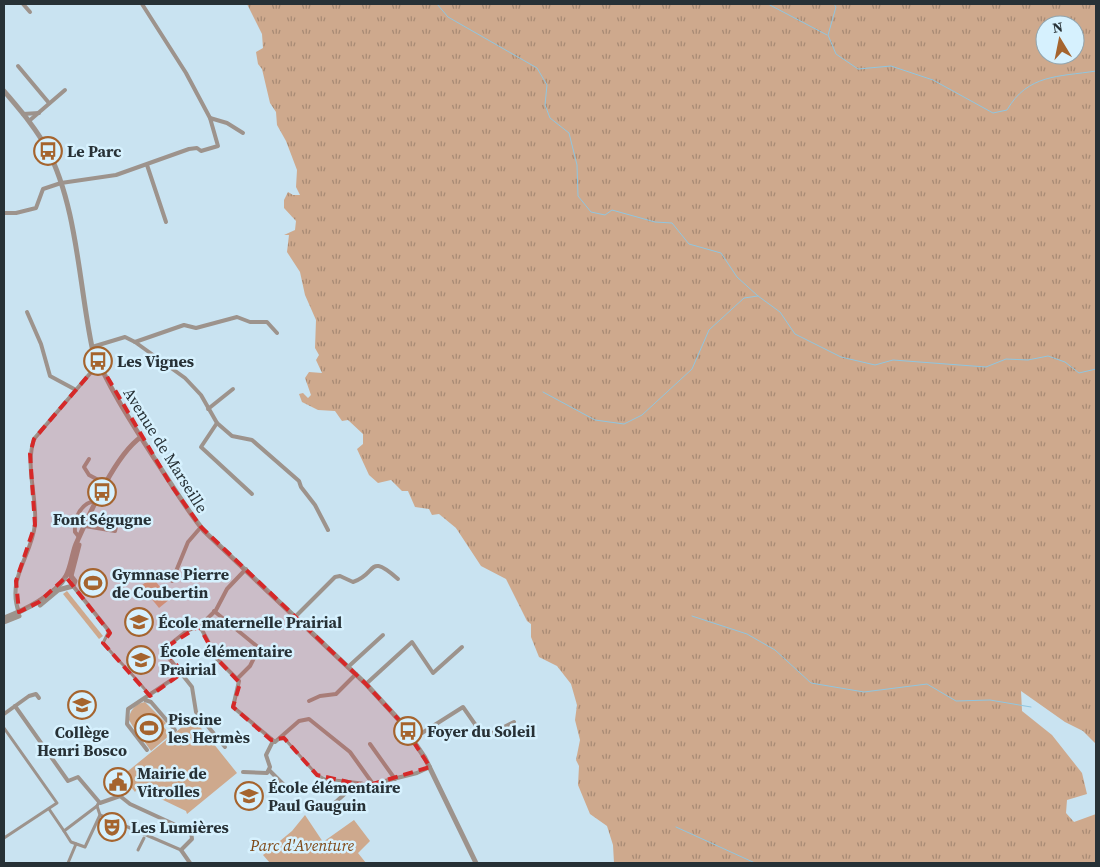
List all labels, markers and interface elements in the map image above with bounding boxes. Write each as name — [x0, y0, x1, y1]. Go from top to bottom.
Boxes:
north arrow — [1035, 15, 1085, 65]
text: N — [1051, 16, 1065, 38]
bus stop icon: Le Parc — [33, 136, 63, 166]
place label: Le Parc — [67, 140, 121, 162]
bus stop icon: Les Vignes — [83, 346, 113, 376]
place label: Les Vignes — [117, 350, 194, 372]
street label: Avenue de Marseille — [119, 383, 213, 517]
bus stop icon: Font Ségugne — [87, 477, 117, 507]
place label: Font Ségugne — [53, 508, 151, 530]
place label: Gymnase Pierre de Coubertin — [112, 563, 229, 603]
sports icon: Gymnase Pierre de Coubertin — [78, 568, 108, 598]
school or university icon: École maternelle Prairial — [124, 607, 154, 637]
place label: École maternelle Prairial — [158, 611, 342, 633]
place label: École élémentaire Prairial — [160, 640, 292, 680]
school or university icon: École élémentaire Prairial — [126, 645, 156, 675]
school or university icon: Collège Henri Bosco — [67, 690, 97, 720]
place label: Piscine les Hermès — [168, 708, 250, 748]
sports icon: Piscine les Hermès — [134, 713, 164, 743]
bus stop icon: Foyer du Soleil — [393, 716, 423, 746]
place label: Foyer du Soleil — [427, 720, 536, 742]
place label: Collège Henri Bosco — [37, 721, 127, 761]
place label: Mairie de Vitrolles — [137, 762, 207, 802]
public building icon: Mairie de Vitrolles — [103, 767, 133, 797]
place label: École élémentaire Paul Gauguin — [268, 776, 400, 816]
school or university icon: École élémentaire Paul Gauguin — [234, 781, 264, 811]
theatre icon: Les Lumières — [97, 812, 127, 842]
place label: Les Lumières — [131, 816, 229, 838]
park label: Parc d'Aventure — [249, 834, 355, 856]

